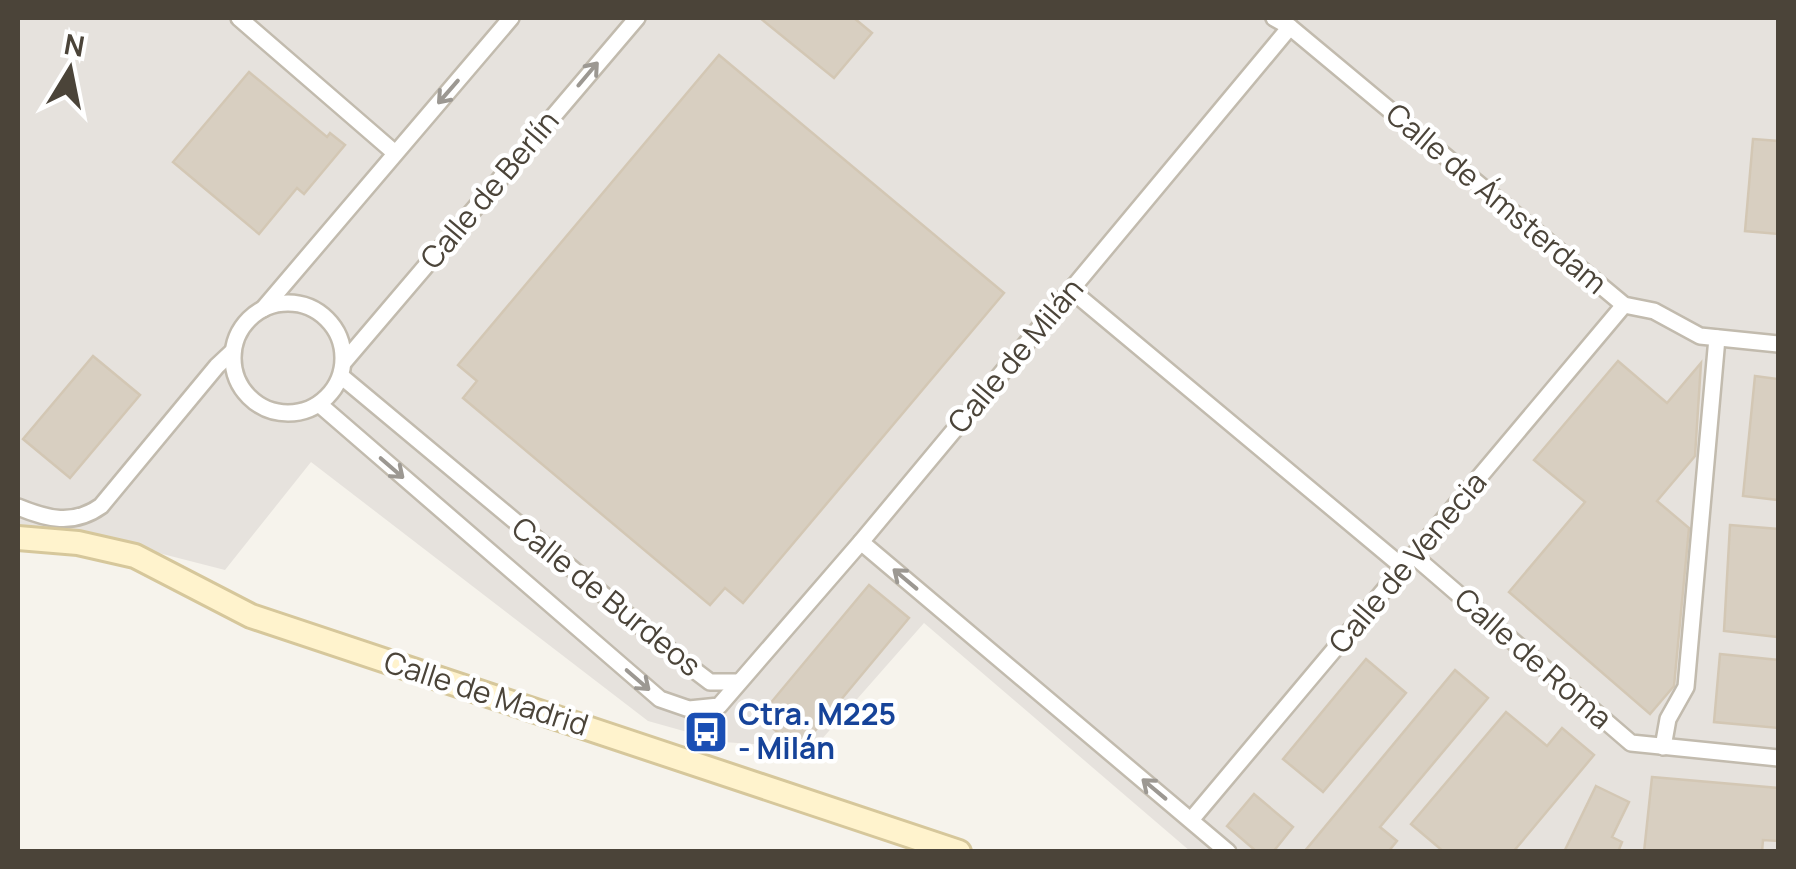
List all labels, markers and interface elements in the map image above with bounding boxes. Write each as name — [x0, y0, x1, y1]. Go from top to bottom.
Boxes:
north arrow — [20, 20, 120, 120]
text: N — [61, 24, 88, 65]
one-way arrow — [577, 62, 599, 88]
one-way arrow — [437, 78, 459, 104]
street label: Calle de Ámsterdam — [1378, 93, 1616, 302]
street label: Calle de Berlín — [410, 101, 567, 277]
street label: Calle de Milán — [938, 269, 1092, 441]
one-way arrow — [379, 456, 405, 478]
street label: Calle de Venecia — [1319, 462, 1495, 662]
street label: Calle de Burdeos — [504, 507, 710, 685]
one-way arrow — [892, 569, 918, 591]
street label: Calle de Roma — [1447, 578, 1621, 738]
street label: Calle de Madrid — [379, 640, 594, 745]
one-way arrow — [625, 669, 650, 692]
place label: Ctra. M225 - Milán — [738, 693, 896, 768]
bus stop icon: Ctra. M225 - Milán — [683, 709, 729, 755]
one-way arrow — [1141, 778, 1167, 800]

